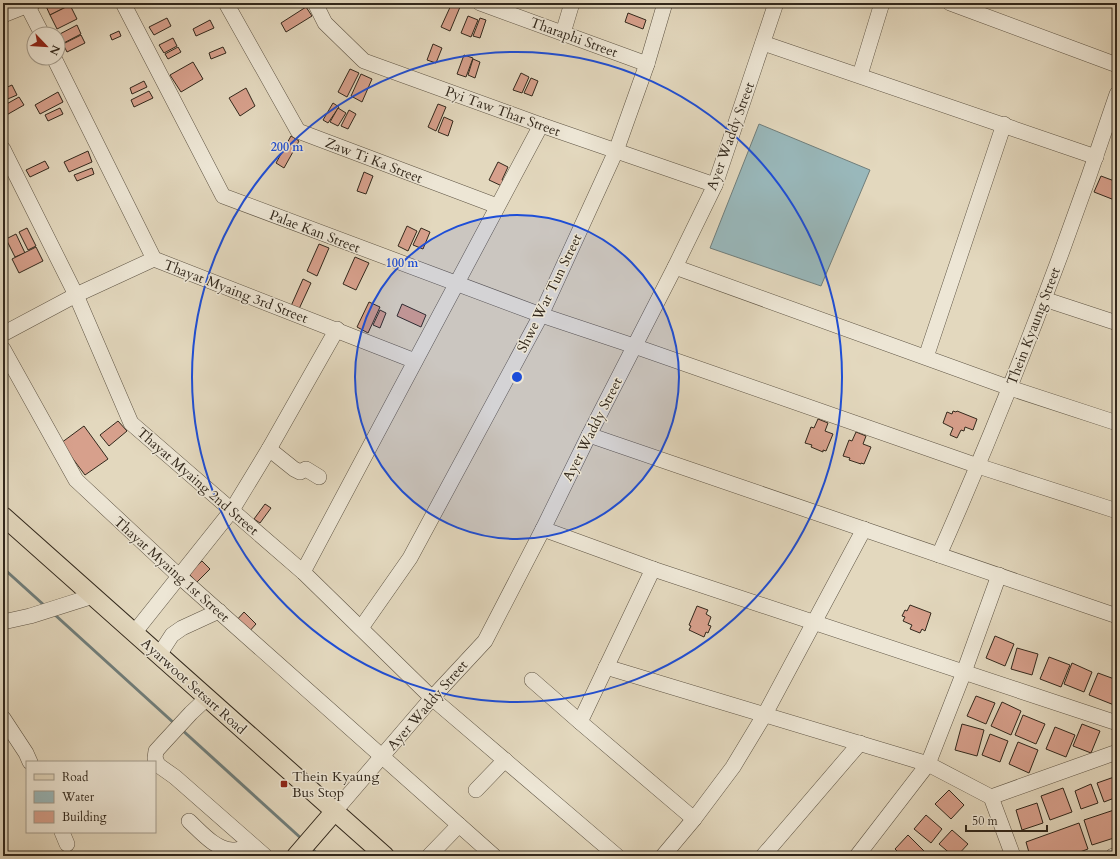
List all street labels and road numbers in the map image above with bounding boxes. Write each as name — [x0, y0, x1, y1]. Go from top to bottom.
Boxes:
street label: Tharaphi Street — [528, 13, 621, 62]
street label: Ayer Waddy Street — [702, 79, 759, 193]
street label: Pyi Taw Thar Street — [443, 82, 564, 141]
street label: Zaw Ti Ka Street — [322, 133, 426, 188]
street label: Palae Kan Street — [267, 205, 364, 258]
street label: Shwe War Tun Street — [512, 230, 587, 356]
street label: Thayat Myaing 3rd Street — [161, 255, 311, 328]
street label: Thein Kyaung Street — [1002, 264, 1065, 388]
street label: Ayer Waddy Street — [558, 374, 627, 484]
street label: Thayat Myaing 2nd Street — [133, 423, 263, 540]
street label: Thayat Myaing 1st Street — [110, 512, 234, 627]
street label: Ayarwoot Setsart Road — [137, 634, 251, 739]
street label: Ayer Waddy Street — [383, 656, 472, 755]

